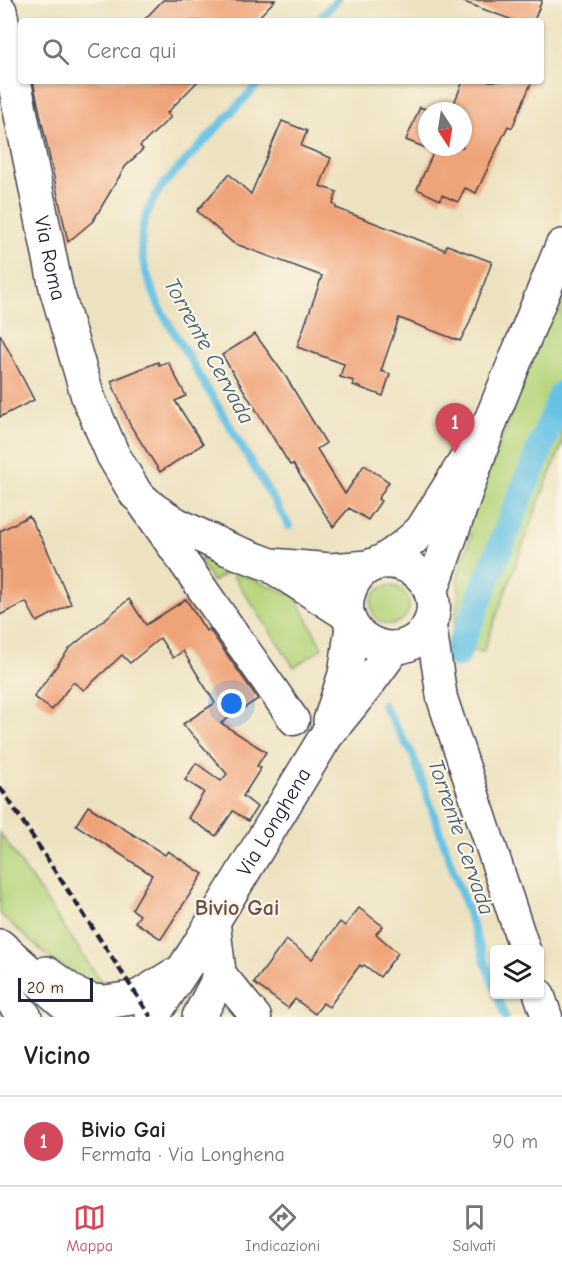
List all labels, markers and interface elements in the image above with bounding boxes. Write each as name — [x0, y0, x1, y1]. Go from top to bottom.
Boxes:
search box — [18, 18, 544, 84]
icon: search — [39, 35, 72, 68]
text: Cerca qui — [87, 38, 177, 64]
north arrow — [418, 102, 472, 156]
street label: Via Roma — [30, 214, 71, 303]
water label: Torrente Cervada — [158, 273, 260, 429]
pin: 1 — [436, 404, 474, 453]
your location — [217, 689, 246, 718]
water label: Torrente Cervada — [422, 756, 500, 918]
street label: Via Longhena — [232, 763, 316, 880]
district label: Bivio Gai — [195, 895, 279, 921]
map controls — [490, 945, 544, 999]
button: layers — [490, 945, 544, 999]
scale bar — [18, 975, 93, 1002]
text: 20 m — [27, 979, 64, 997]
text: Vicino — [24, 1041, 90, 1071]
text: Bivio Gai — [81, 1117, 166, 1143]
text: 1 — [40, 1130, 47, 1153]
text: 90 m — [492, 1130, 538, 1153]
text: Fermata · Via Longhena — [81, 1143, 285, 1166]
tab: Mappa — [66, 1201, 113, 1255]
tab: Indicazioni — [245, 1201, 320, 1255]
tab: Salvati — [452, 1201, 496, 1255]

